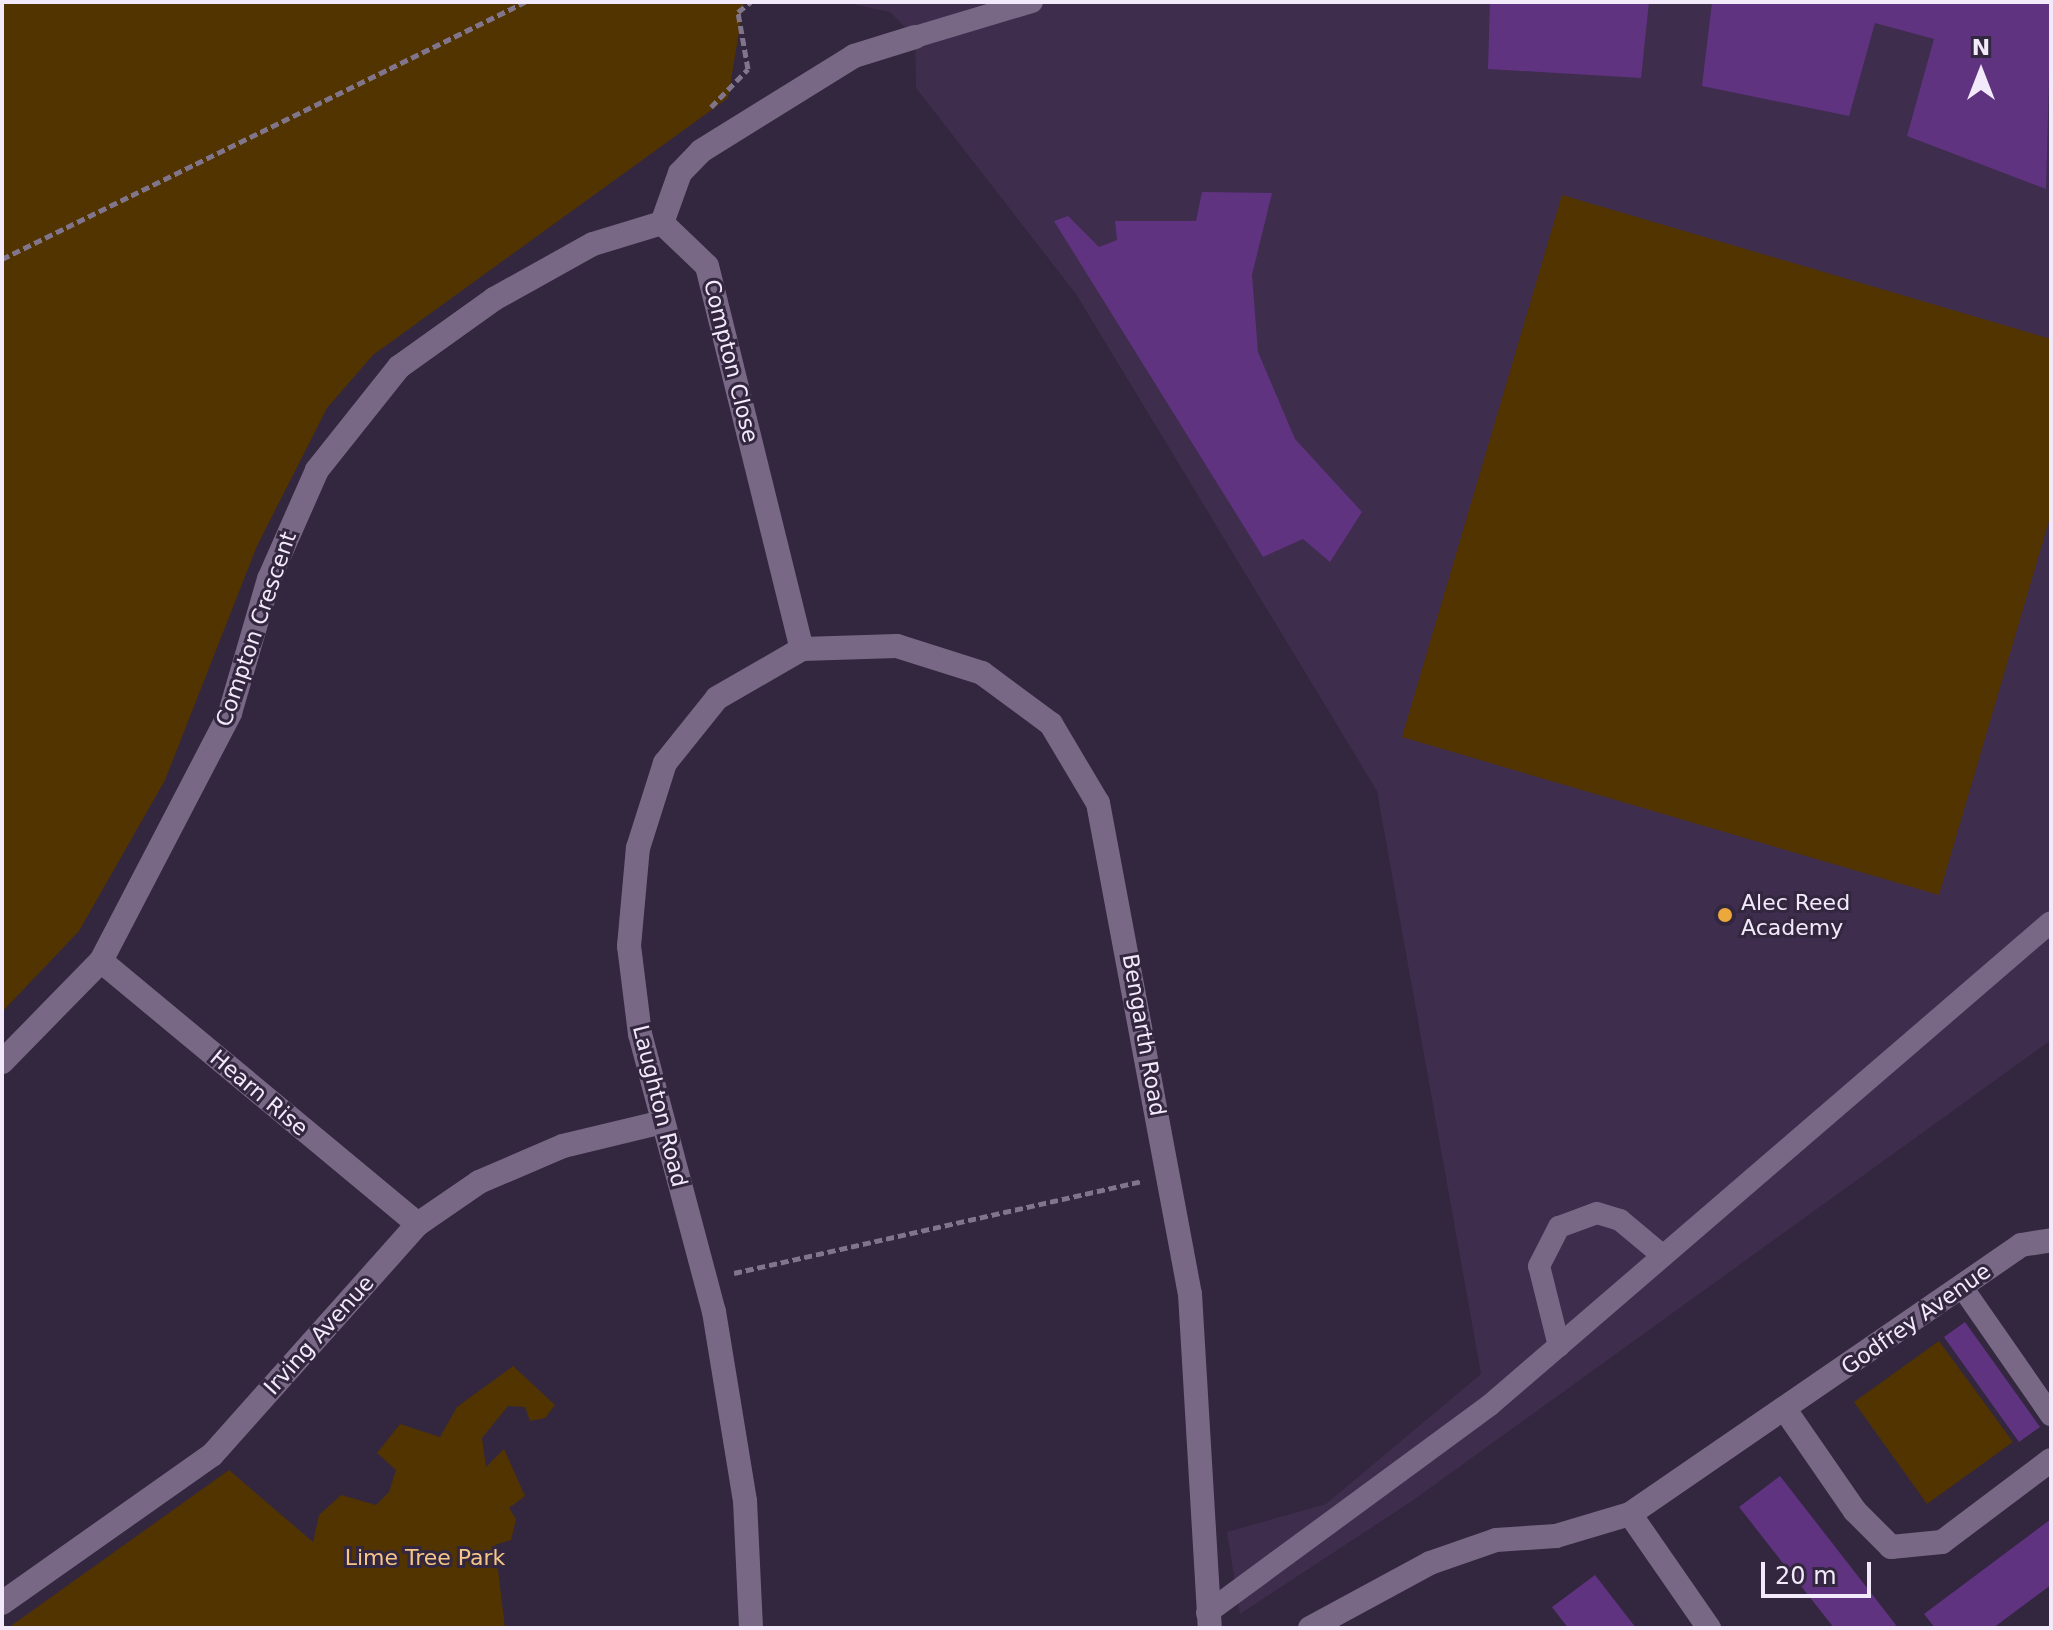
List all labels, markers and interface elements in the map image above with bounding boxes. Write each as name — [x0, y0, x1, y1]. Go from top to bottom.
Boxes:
north arrow — [1941, 32, 2021, 112]
text: N — [1972, 35, 1990, 60]
street label: Compton Close — [698, 277, 764, 445]
street label: Compton Crescent — [210, 528, 302, 730]
place label: Alec Reed Academy — [1741, 889, 1850, 940]
marker: Alec Reed Academy — [1716, 906, 1734, 924]
street label: Bengarth Road — [1117, 952, 1171, 1118]
street label: Laughton Road — [627, 1022, 693, 1190]
street label: Hearn Rise — [205, 1044, 313, 1142]
street label: Godfrey Avenue — [1836, 1258, 1996, 1380]
street label: Irving Avenue — [259, 1270, 379, 1400]
park label: Lime Tree Park — [345, 1545, 505, 1571]
scale bar — [1765, 1546, 1875, 1596]
text: 20 m — [1775, 1562, 1837, 1590]

